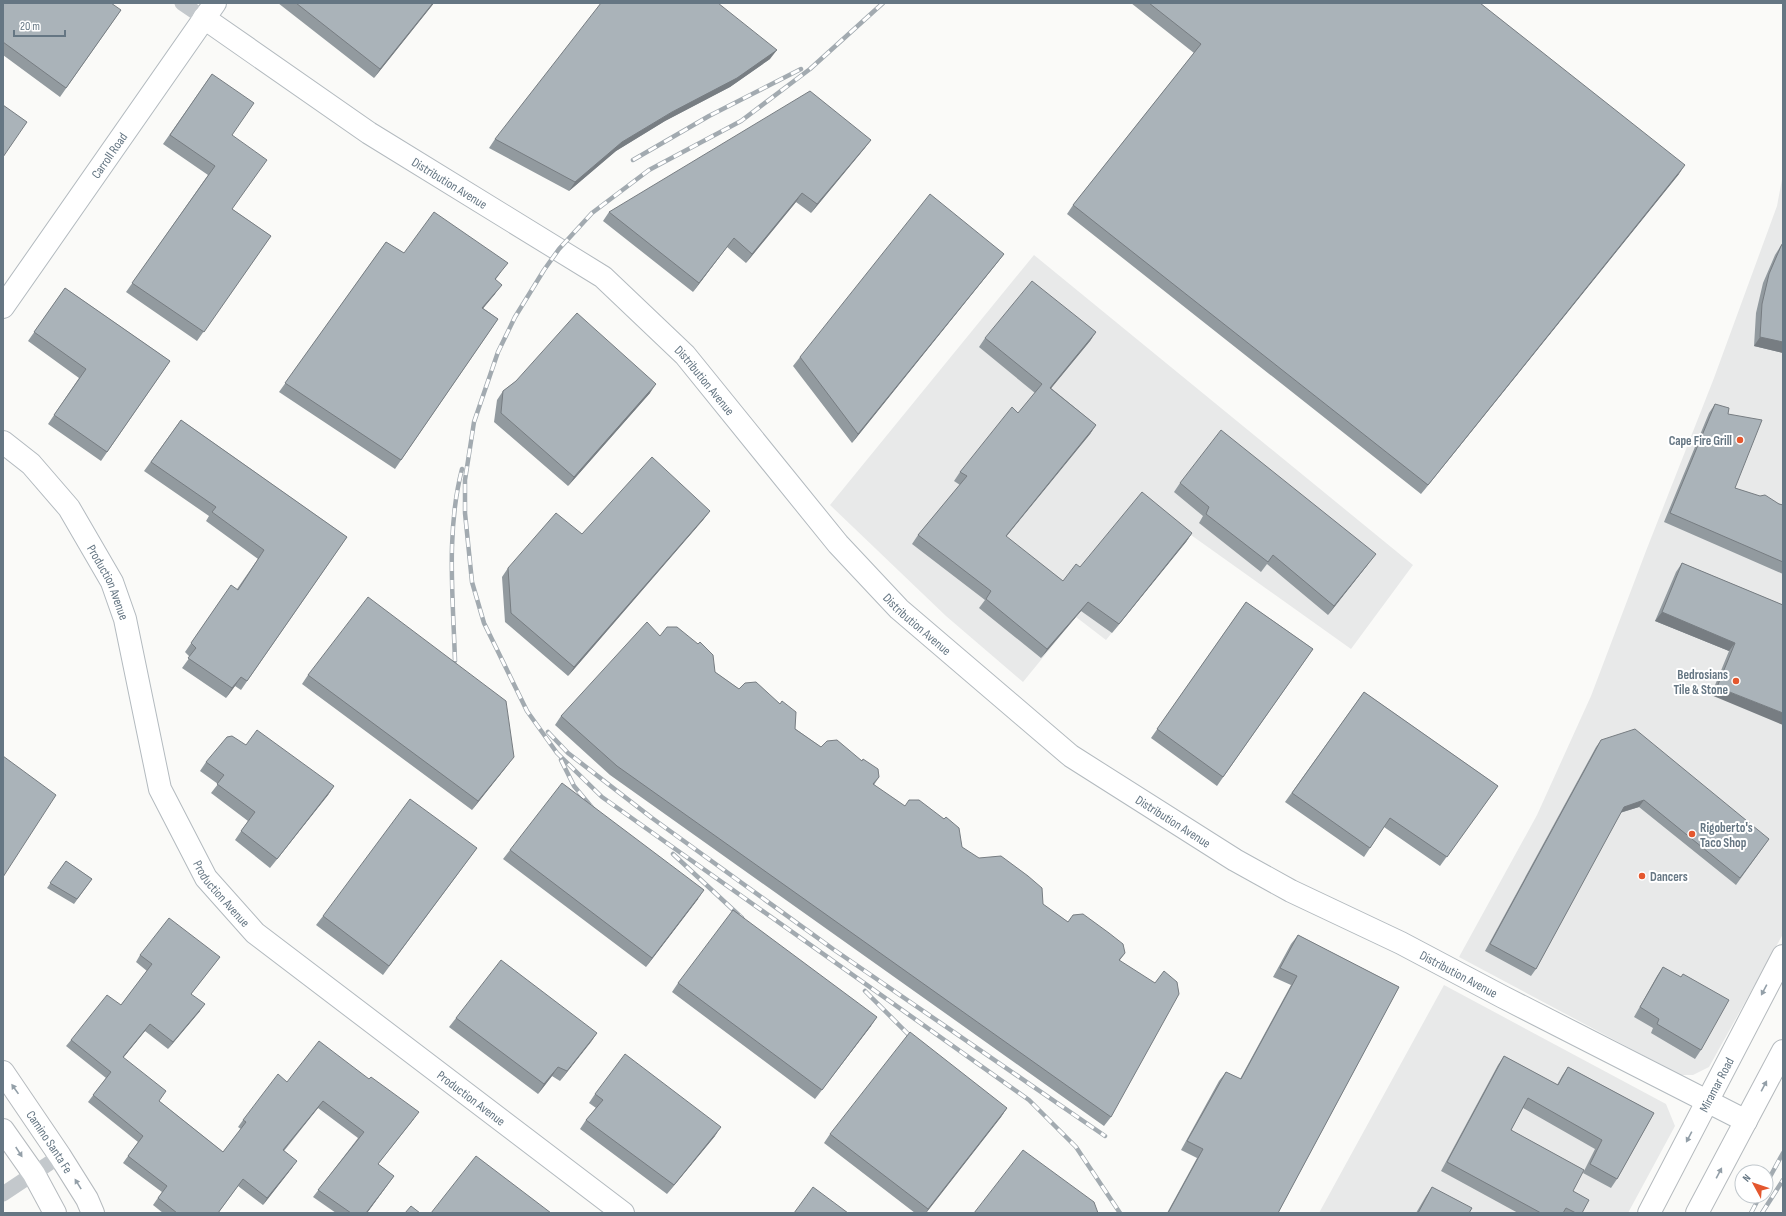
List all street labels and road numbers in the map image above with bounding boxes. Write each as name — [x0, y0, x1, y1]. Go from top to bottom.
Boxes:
street label: Carroll Road — [88, 130, 131, 182]
street label: Distribution Avenue — [409, 154, 490, 213]
street label: Distribution Avenue — [671, 342, 738, 419]
street label: Production Avenue — [83, 542, 132, 622]
street label: Distribution Avenue — [879, 590, 954, 659]
street label: Distribution Avenue — [1132, 792, 1213, 852]
street label: Production Avenue — [189, 858, 253, 931]
street label: Distribution Avenue — [1417, 947, 1500, 1002]
street label: Miramar Road — [1696, 1055, 1738, 1115]
street label: Production Avenue — [434, 1067, 508, 1130]
street label: Camino Santa Fe — [22, 1108, 76, 1177]

